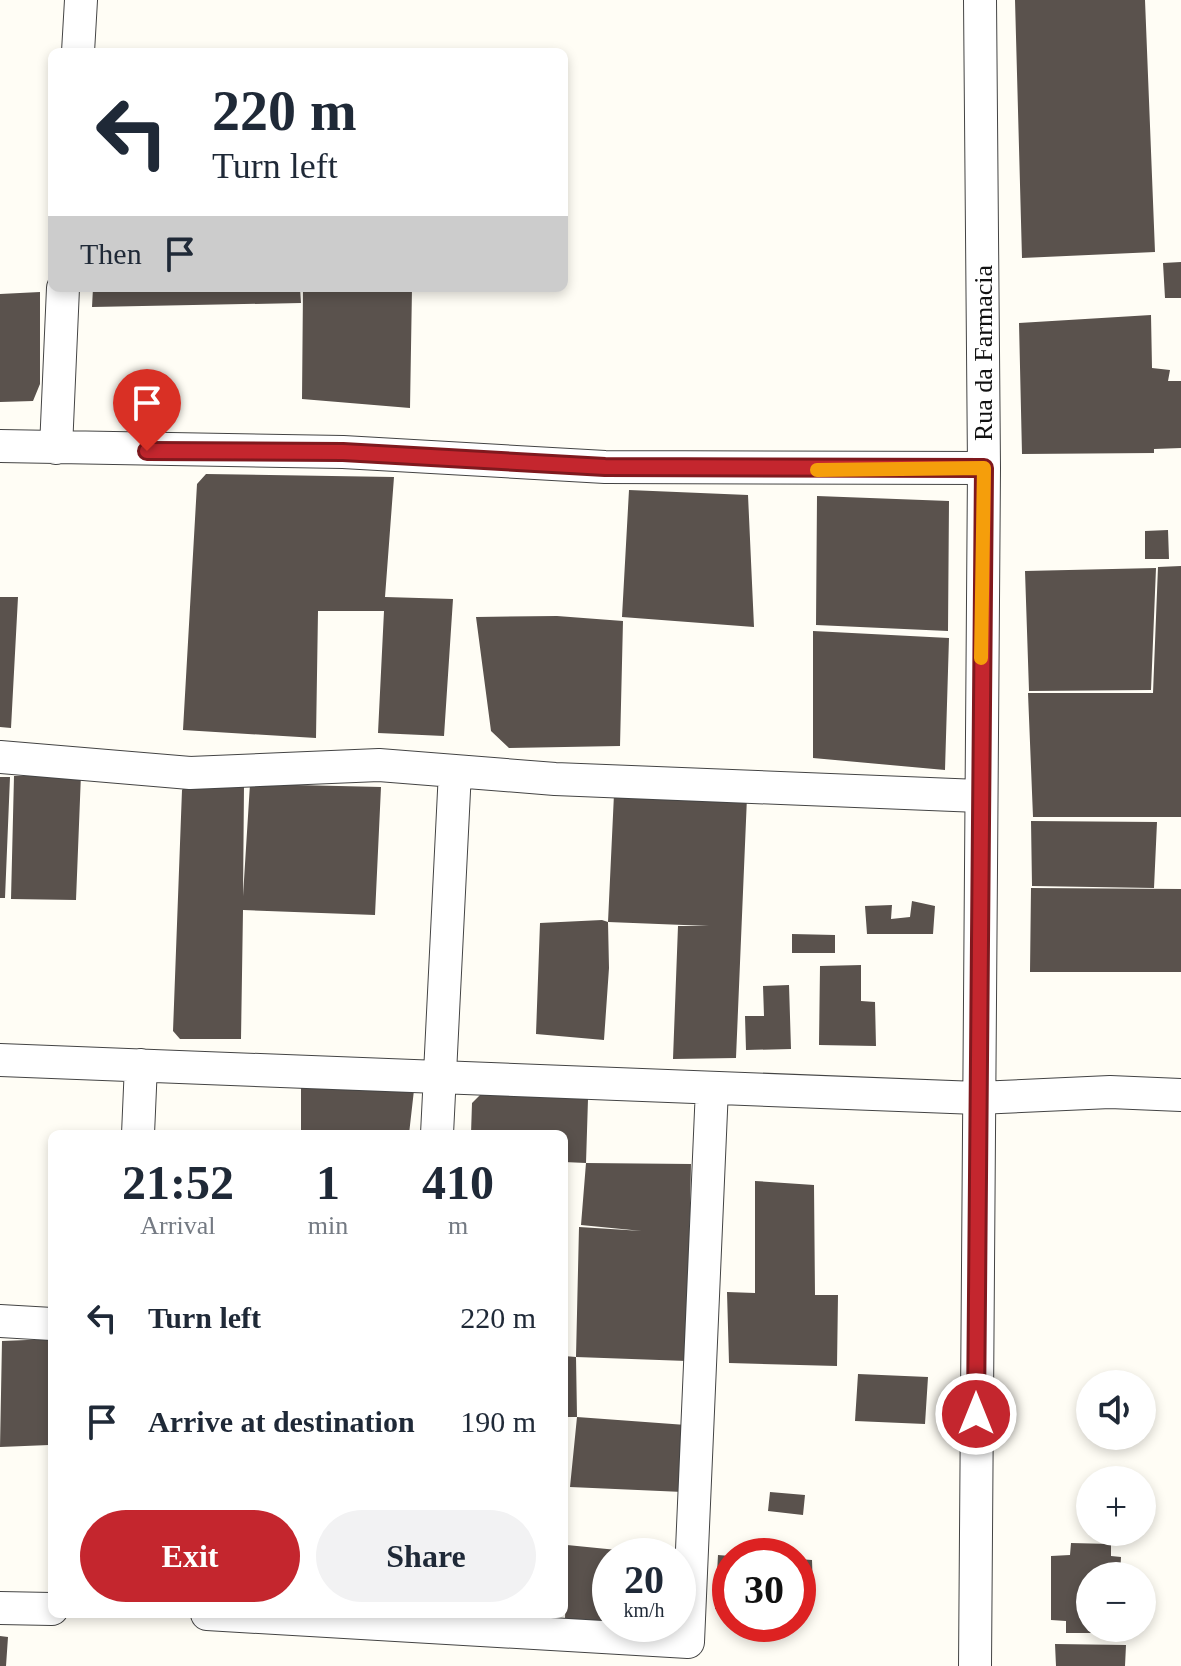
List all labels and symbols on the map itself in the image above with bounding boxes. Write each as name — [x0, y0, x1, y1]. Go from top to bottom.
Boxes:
street label: Rua da Farmacia — [969, 264, 998, 441]
pin — [113, 369, 181, 451]
position arrow — [934, 1372, 1018, 1456]
speed limit sign: 30 — [712, 1538, 816, 1642]

